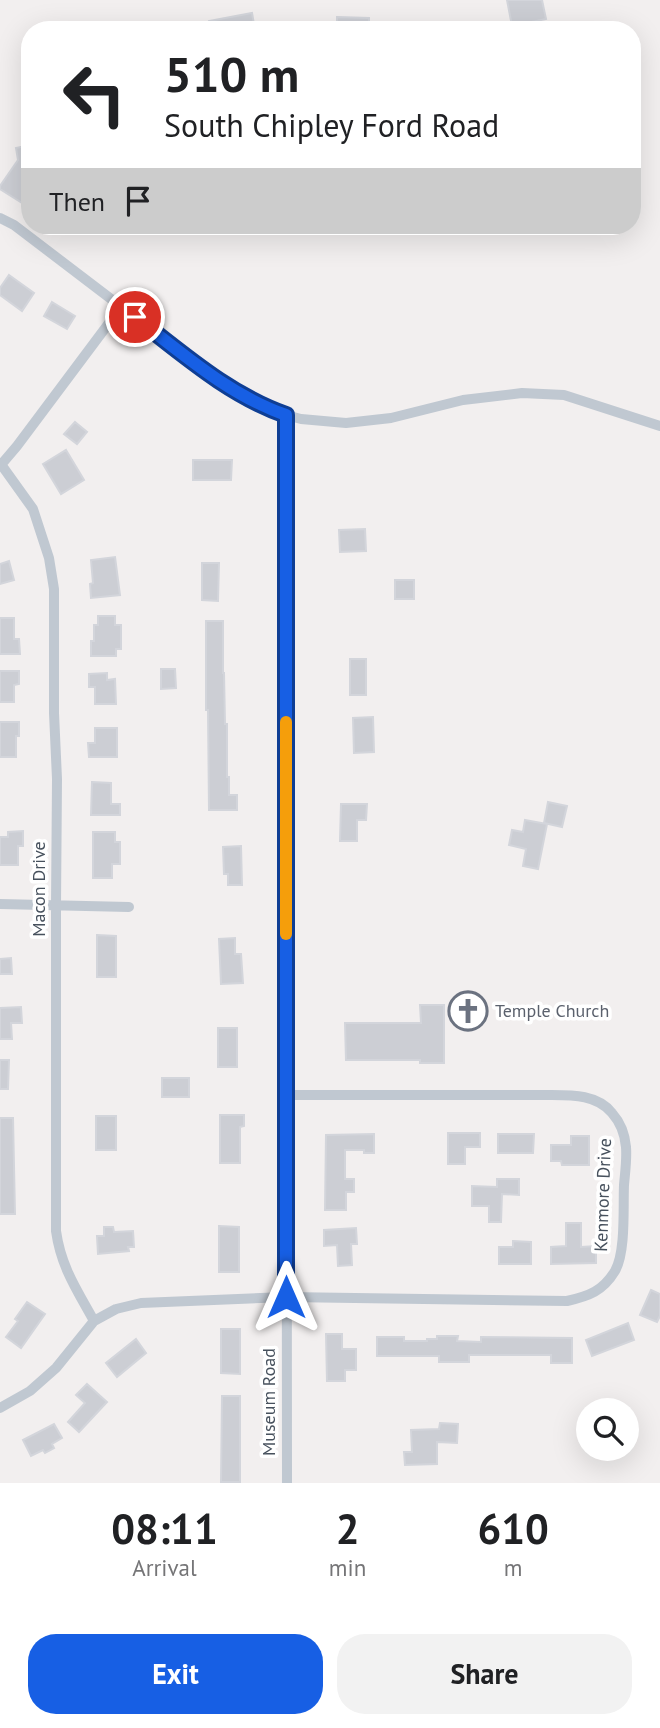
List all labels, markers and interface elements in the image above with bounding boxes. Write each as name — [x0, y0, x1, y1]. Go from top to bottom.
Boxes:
text: 510 m — [164, 42, 299, 106]
icon: left — [49, 49, 140, 140]
text: South Chipley Ford Road — [164, 104, 499, 146]
icon: arrive — [119, 182, 157, 220]
text: Then — [49, 185, 105, 218]
pin — [105, 287, 165, 347]
icon: arrive — [116, 298, 154, 336]
street label: Macon Drive — [27, 841, 50, 937]
church icon: Temple Church — [447, 990, 489, 1032]
place label: Temple Church — [495, 999, 609, 1022]
street label: Kenmore Drive — [589, 1138, 616, 1252]
position arrow — [249, 1260, 323, 1334]
street label: Museum Road — [257, 1348, 280, 1456]
map controls — [576, 1398, 639, 1461]
button: search — [576, 1398, 639, 1461]
text: 08:11 — [111, 1501, 218, 1556]
text: 2 — [336, 1501, 359, 1556]
text: 610 — [477, 1501, 549, 1556]
text: Arrival — [132, 1553, 197, 1582]
text: min — [329, 1553, 366, 1582]
text: m — [504, 1553, 522, 1582]
button: Exit — [28, 1634, 323, 1714]
button: Share — [337, 1634, 632, 1714]

